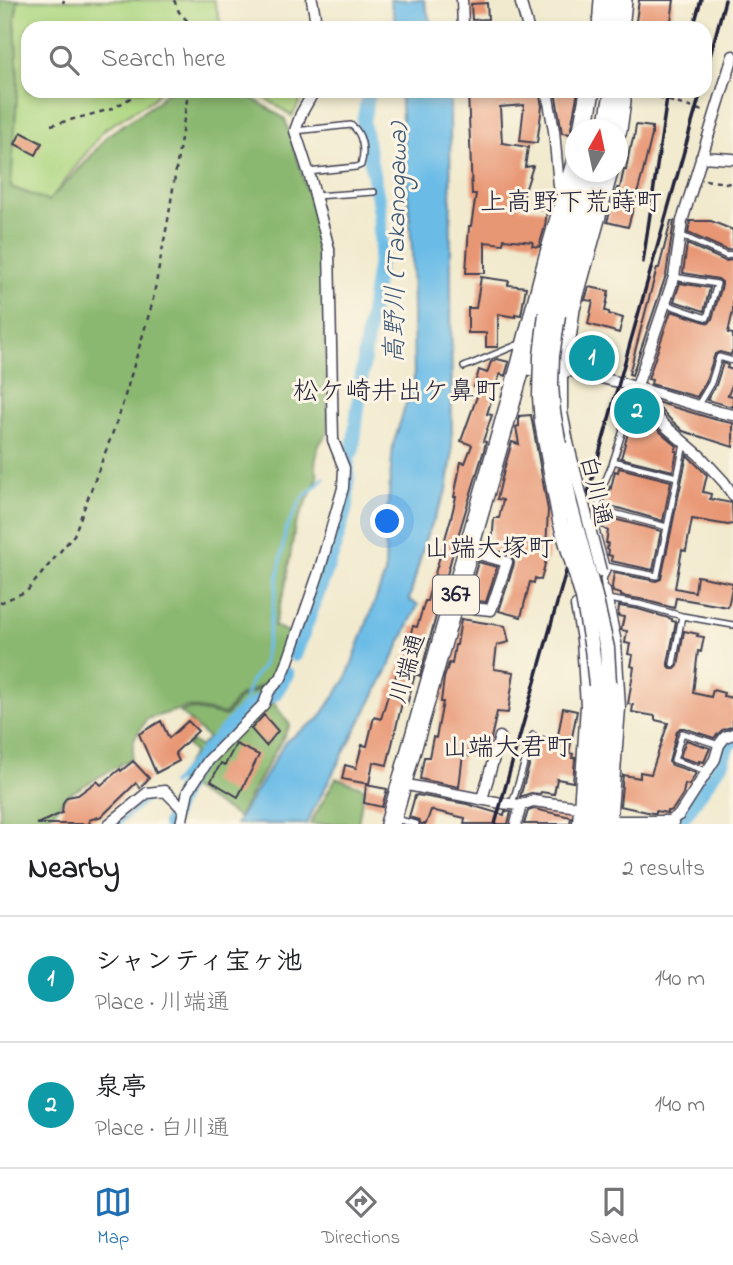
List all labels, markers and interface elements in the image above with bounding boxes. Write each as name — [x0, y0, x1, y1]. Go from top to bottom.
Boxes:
search box — [21, 21, 712, 98]
icon: search — [45, 41, 83, 79]
text: Search here — [101, 41, 226, 79]
north arrow — [565, 119, 628, 182]
water label: 高野川 (Takanogawa) — [377, 120, 419, 364]
district label: 上高野下荒蒔町 — [480, 185, 662, 223]
pin: 1 — [569, 332, 615, 384]
district label: 松ケ崎井出ケ鼻町 — [293, 374, 501, 412]
pin: 2 — [614, 385, 660, 437]
street label: 白川通 — [569, 452, 619, 530]
your location — [370, 504, 404, 538]
district label: 山端大塚町 — [424, 531, 554, 569]
road number: 367 — [433, 576, 479, 614]
street label: 川端通 — [382, 630, 436, 708]
district label: 山端大君町 — [442, 730, 572, 768]
text: Nearby — [28, 848, 120, 892]
text: 2 results — [622, 853, 705, 886]
text: シャンティ宝ヶ池 — [95, 944, 302, 982]
text: 1 — [47, 963, 55, 996]
text: 140 m — [655, 963, 705, 996]
text: Place · 川端通 — [95, 987, 229, 1020]
text: 泉亭 — [95, 1070, 147, 1108]
text: 2 — [45, 1089, 57, 1122]
text: 140 m — [655, 1089, 705, 1122]
text: Place · 白川通 — [95, 1113, 229, 1146]
tab: Map — [94, 1183, 132, 1252]
tab: Directions — [321, 1183, 400, 1252]
tab: Saved — [589, 1183, 639, 1252]

